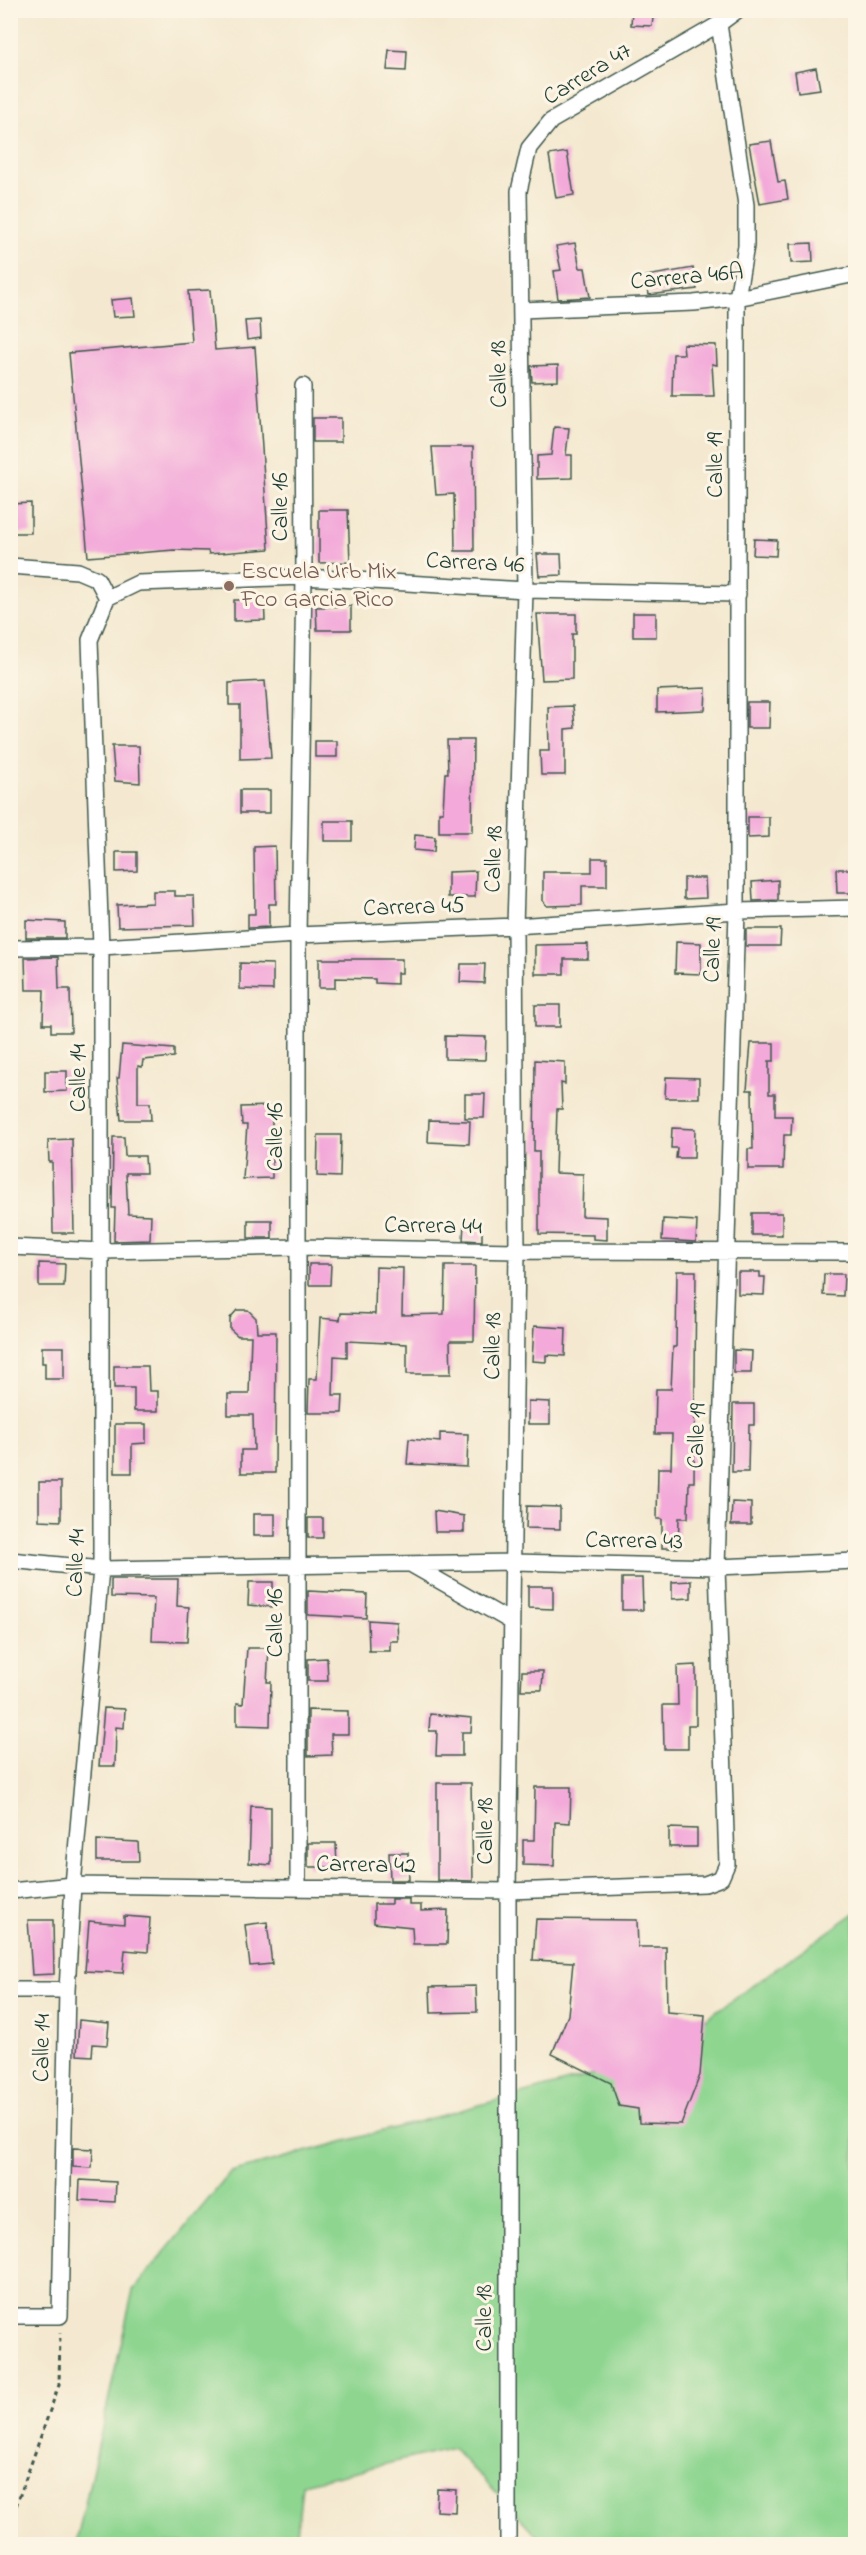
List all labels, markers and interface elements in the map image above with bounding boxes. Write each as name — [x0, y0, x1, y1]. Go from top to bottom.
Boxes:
street label: Carrera 47 — [537, 35, 639, 115]
street label: Carrera 46A — [629, 256, 745, 300]
street label: Calle 18 — [482, 340, 518, 408]
street label: Calle 19 — [699, 431, 734, 498]
street label: Calle 16 — [264, 472, 299, 542]
street label: Carrera 46 — [425, 544, 526, 584]
place label: Escuela Urb Mix Fco Garcia Rico — [240, 555, 397, 618]
marker: Escuela Urb Mix Fco Garcia Rico — [222, 579, 236, 593]
street label: Calle 18 — [476, 825, 514, 893]
street label: Carrera 45 — [363, 889, 466, 927]
street label: Calle 19 — [695, 916, 733, 983]
street label: Calle 14 — [62, 1044, 97, 1112]
street label: Calle 16 — [259, 1102, 294, 1172]
street label: Carrera 44 — [384, 1209, 482, 1245]
street label: Calle 18 — [476, 1312, 512, 1380]
street label: Calle 19 — [679, 1402, 717, 1469]
street label: Carrera 43 — [585, 1524, 683, 1560]
street label: Calle 14 — [58, 1528, 96, 1598]
street label: Calle 16 — [259, 1588, 294, 1658]
street label: Calle 18 — [469, 1797, 504, 1865]
street label: Carrera 42 — [316, 1848, 416, 1884]
street label: Calle 14 — [25, 2013, 61, 2083]
street label: Calle 18 — [468, 2284, 503, 2352]

